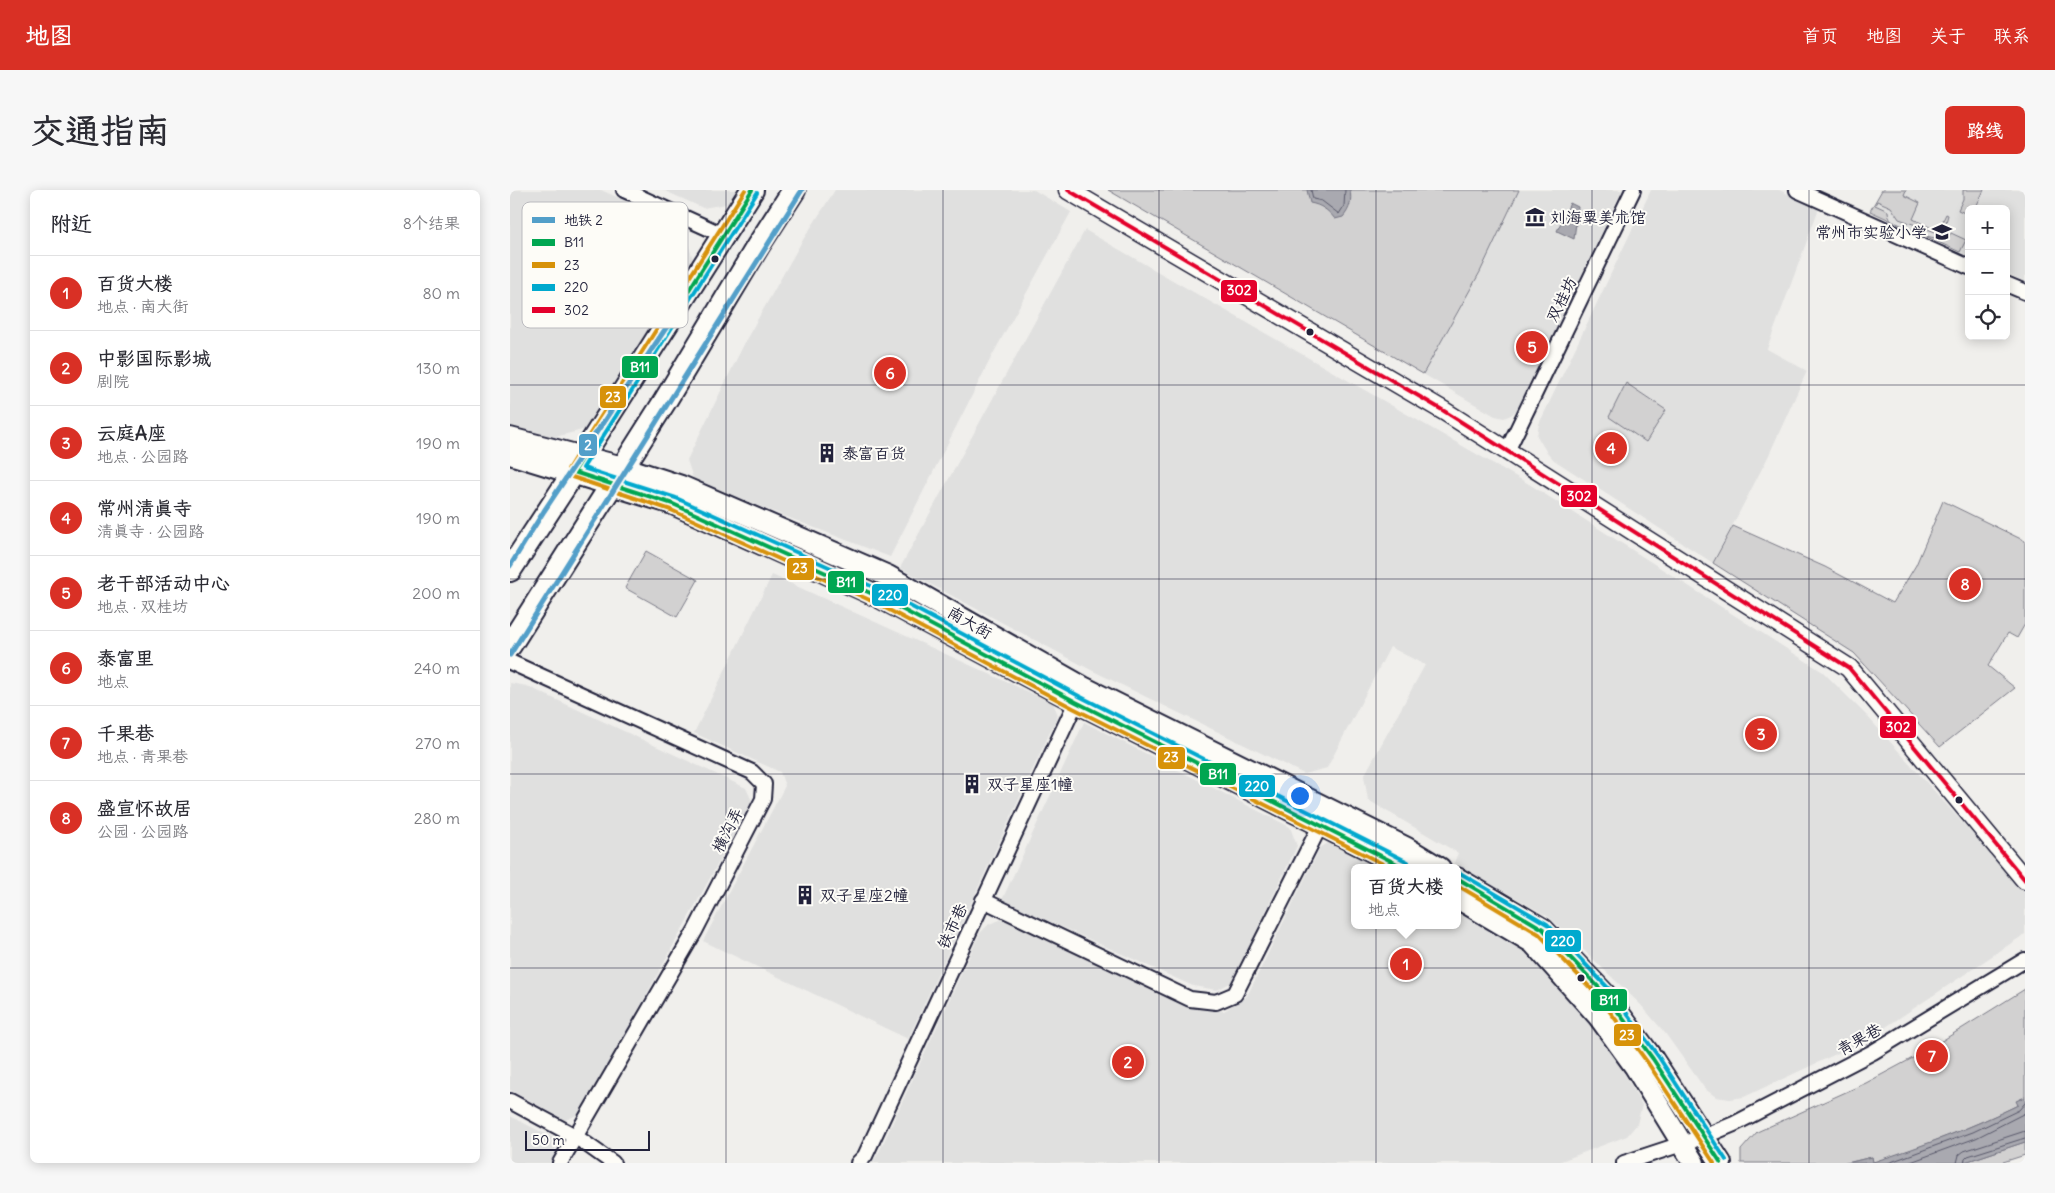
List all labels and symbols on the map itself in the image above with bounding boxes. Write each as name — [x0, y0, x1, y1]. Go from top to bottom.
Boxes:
legend — [522, 202, 688, 328]
museum icon: 刘海粟美术馆 — [1524, 206, 1546, 228]
place label: 刘海粟美术馆 — [1550, 207, 1646, 227]
text: 地铁 2 — [564, 211, 603, 229]
school or university icon: 常州市实验小学 — [1931, 221, 1953, 243]
place label: 常州市实验小学 — [1815, 222, 1927, 242]
text: B11 — [564, 233, 584, 251]
unlabelled marker — [710, 254, 720, 264]
text: 23 — [564, 256, 580, 274]
street label: 双桂坊 — [1541, 273, 1581, 325]
text: 220 — [564, 278, 589, 296]
line badge: 302 — [1220, 279, 1258, 303]
text: 302 — [1227, 281, 1252, 299]
text: 302 — [564, 301, 589, 319]
unlabelled marker — [1305, 327, 1315, 337]
pin: 5 — [1516, 328, 1548, 366]
pin: 6 — [874, 354, 906, 392]
line badge: B11 — [621, 355, 659, 379]
text: B11 — [630, 358, 650, 376]
line badge: 23 — [599, 385, 627, 409]
text: 23 — [605, 388, 621, 406]
pin: 4 — [1595, 429, 1627, 467]
line badge: 2 — [578, 433, 598, 457]
text: 2 — [584, 436, 592, 454]
building icon: 泰富百货 — [816, 442, 838, 464]
place label: 泰富百货 — [842, 443, 906, 463]
line badge: 302 — [1560, 484, 1598, 508]
text: 302 — [1567, 487, 1592, 505]
line badge: 23 — [786, 557, 815, 581]
text: 23 — [792, 559, 808, 577]
pin: 8 — [1949, 565, 1981, 603]
line badge: B11 — [827, 570, 865, 594]
text: B11 — [836, 573, 856, 591]
line badge: 220 — [871, 583, 909, 607]
text: 220 — [878, 586, 902, 604]
street label: 南大街 — [944, 601, 996, 643]
pin: 3 — [1745, 715, 1777, 753]
line badge: 302 — [1879, 715, 1917, 739]
text: 302 — [1886, 718, 1911, 736]
line badge: 23 — [1157, 746, 1186, 770]
text: 23 — [1163, 748, 1179, 766]
line badge: B11 — [1199, 762, 1237, 786]
text: B11 — [1208, 765, 1228, 783]
building icon: 双子星座1幢 — [961, 773, 983, 795]
place label: 双子星座1幢 — [987, 774, 1073, 794]
line badge: 220 — [1238, 774, 1276, 798]
text: 220 — [1245, 777, 1269, 795]
your location — [1287, 783, 1313, 809]
unlabelled marker — [1954, 795, 1964, 805]
street label: 横沟弄 — [707, 804, 747, 856]
building icon: 双子星座2幢 — [794, 884, 816, 906]
place label: 双子星座2幢 — [820, 885, 909, 905]
street label: 铁市巷 — [933, 900, 971, 952]
line badge: 220 — [1544, 929, 1582, 953]
text: 220 — [1551, 932, 1575, 950]
pin: 1 — [1390, 945, 1422, 983]
unlabelled marker — [1576, 973, 1586, 983]
line badge: B11 — [1590, 988, 1628, 1012]
text: B11 — [1599, 991, 1619, 1009]
street label: 青果巷 — [1833, 1019, 1885, 1059]
line badge: 23 — [1613, 1023, 1642, 1047]
text: 23 — [1619, 1026, 1635, 1044]
pin: 7 — [1916, 1037, 1948, 1075]
pin: 2 — [1112, 1043, 1144, 1081]
scale bar — [525, 1128, 650, 1151]

